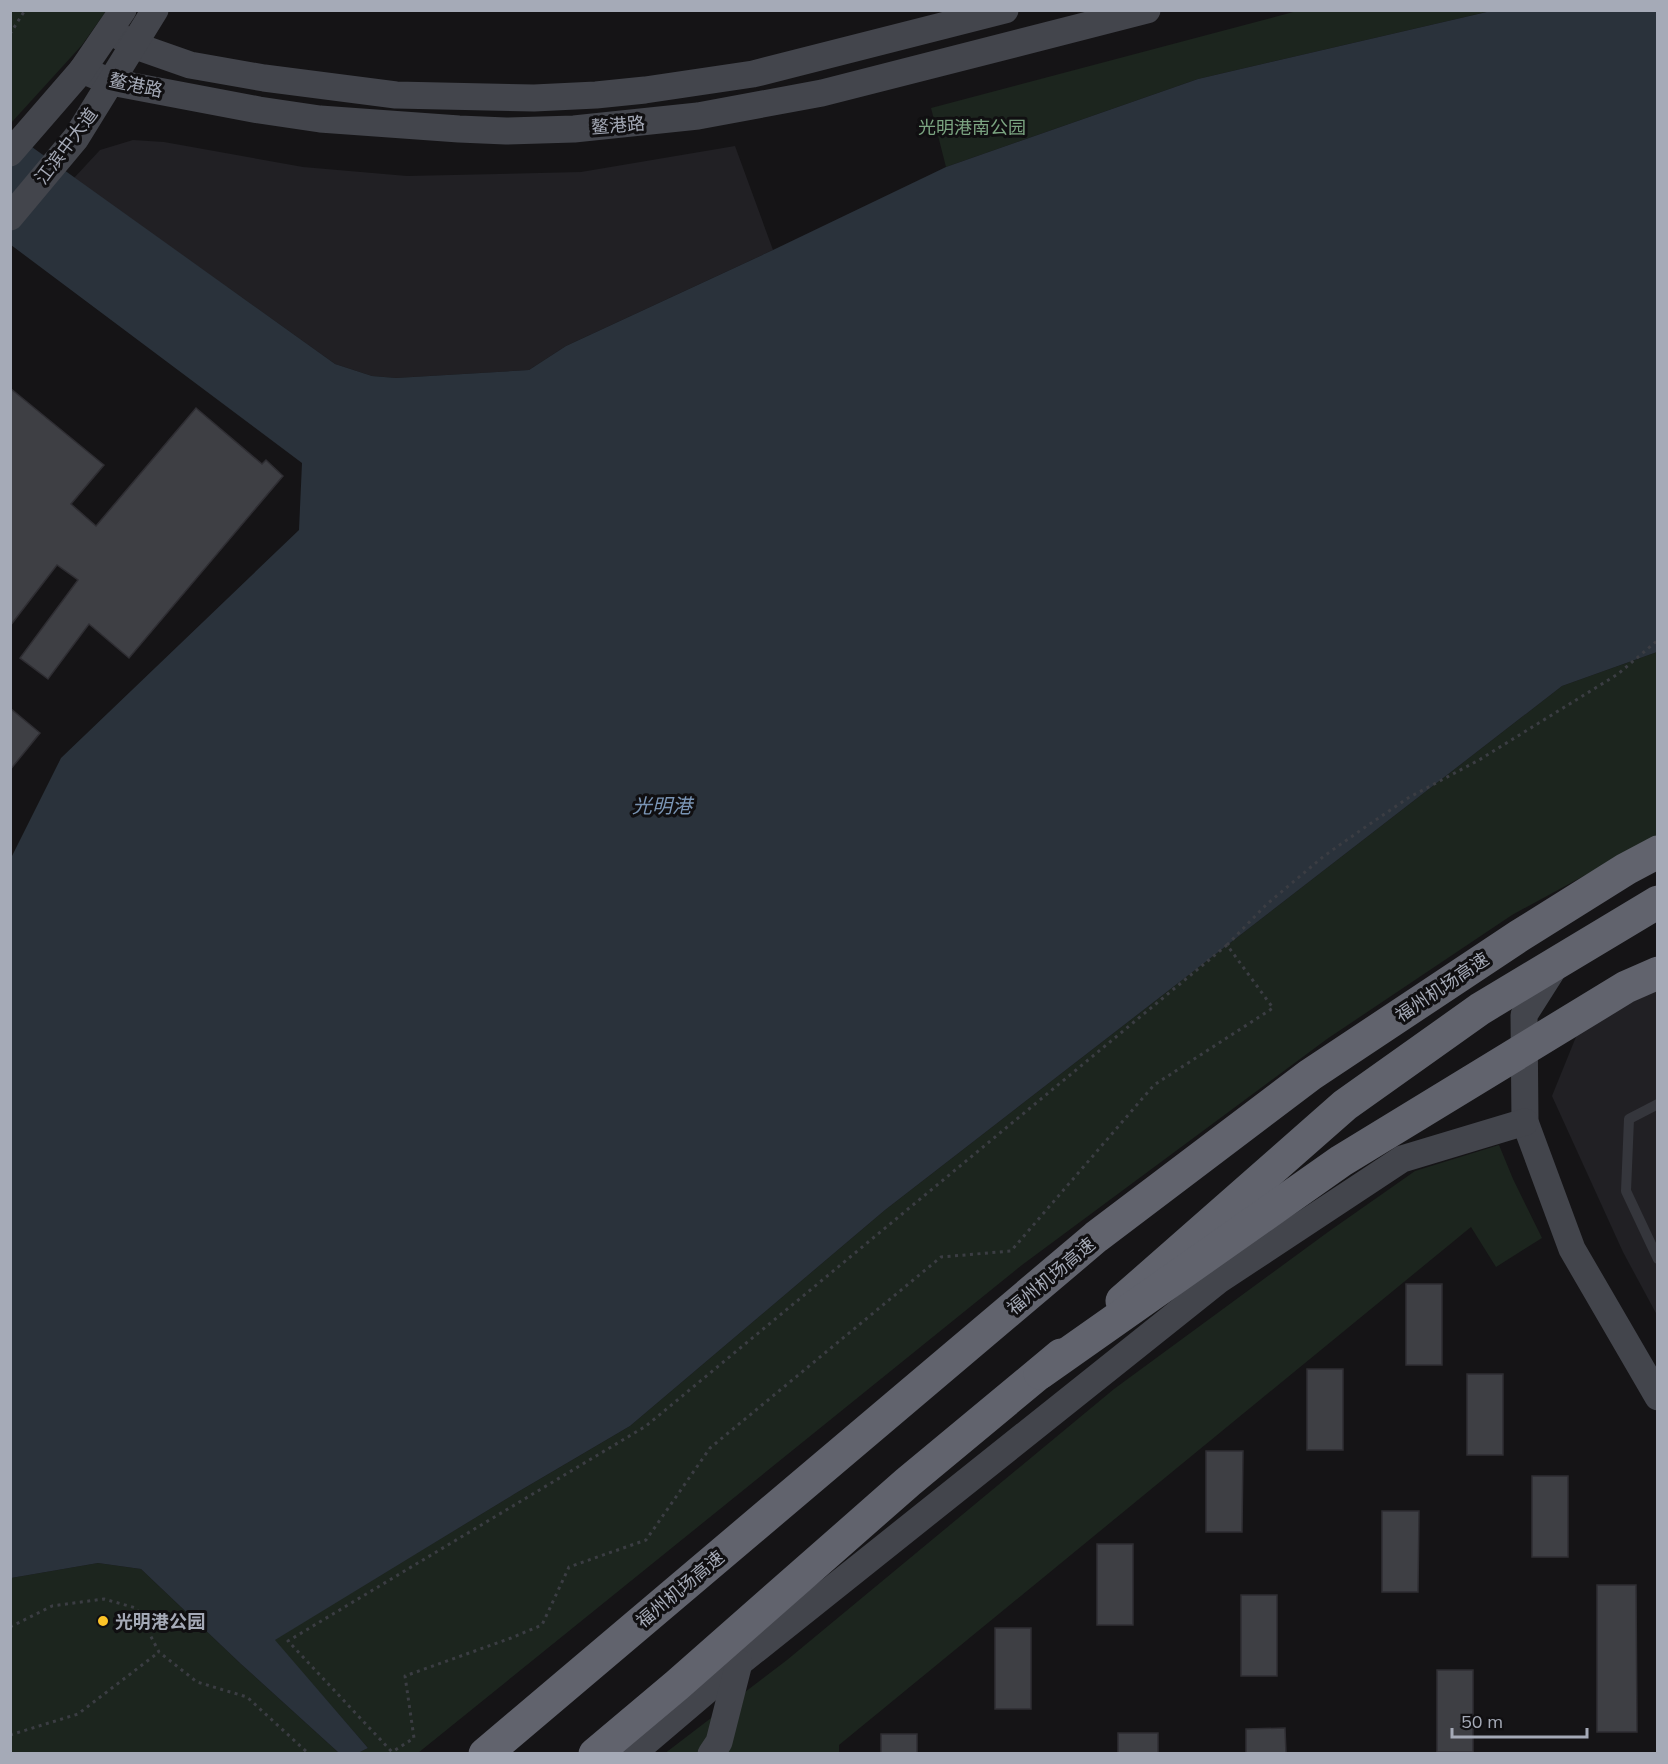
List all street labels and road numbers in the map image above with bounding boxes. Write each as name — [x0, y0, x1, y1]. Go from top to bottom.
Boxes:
street label: 鳌港路 — [107, 68, 165, 102]
street label: 江滨中大道 — [30, 103, 102, 189]
street label: 鳌港路 — [590, 111, 646, 139]
street label: 福州机场高速 — [1391, 947, 1493, 1027]
street label: 福州机场高速 — [1002, 1232, 1100, 1320]
street label: 福州机场高速 — [631, 1545, 729, 1633]

